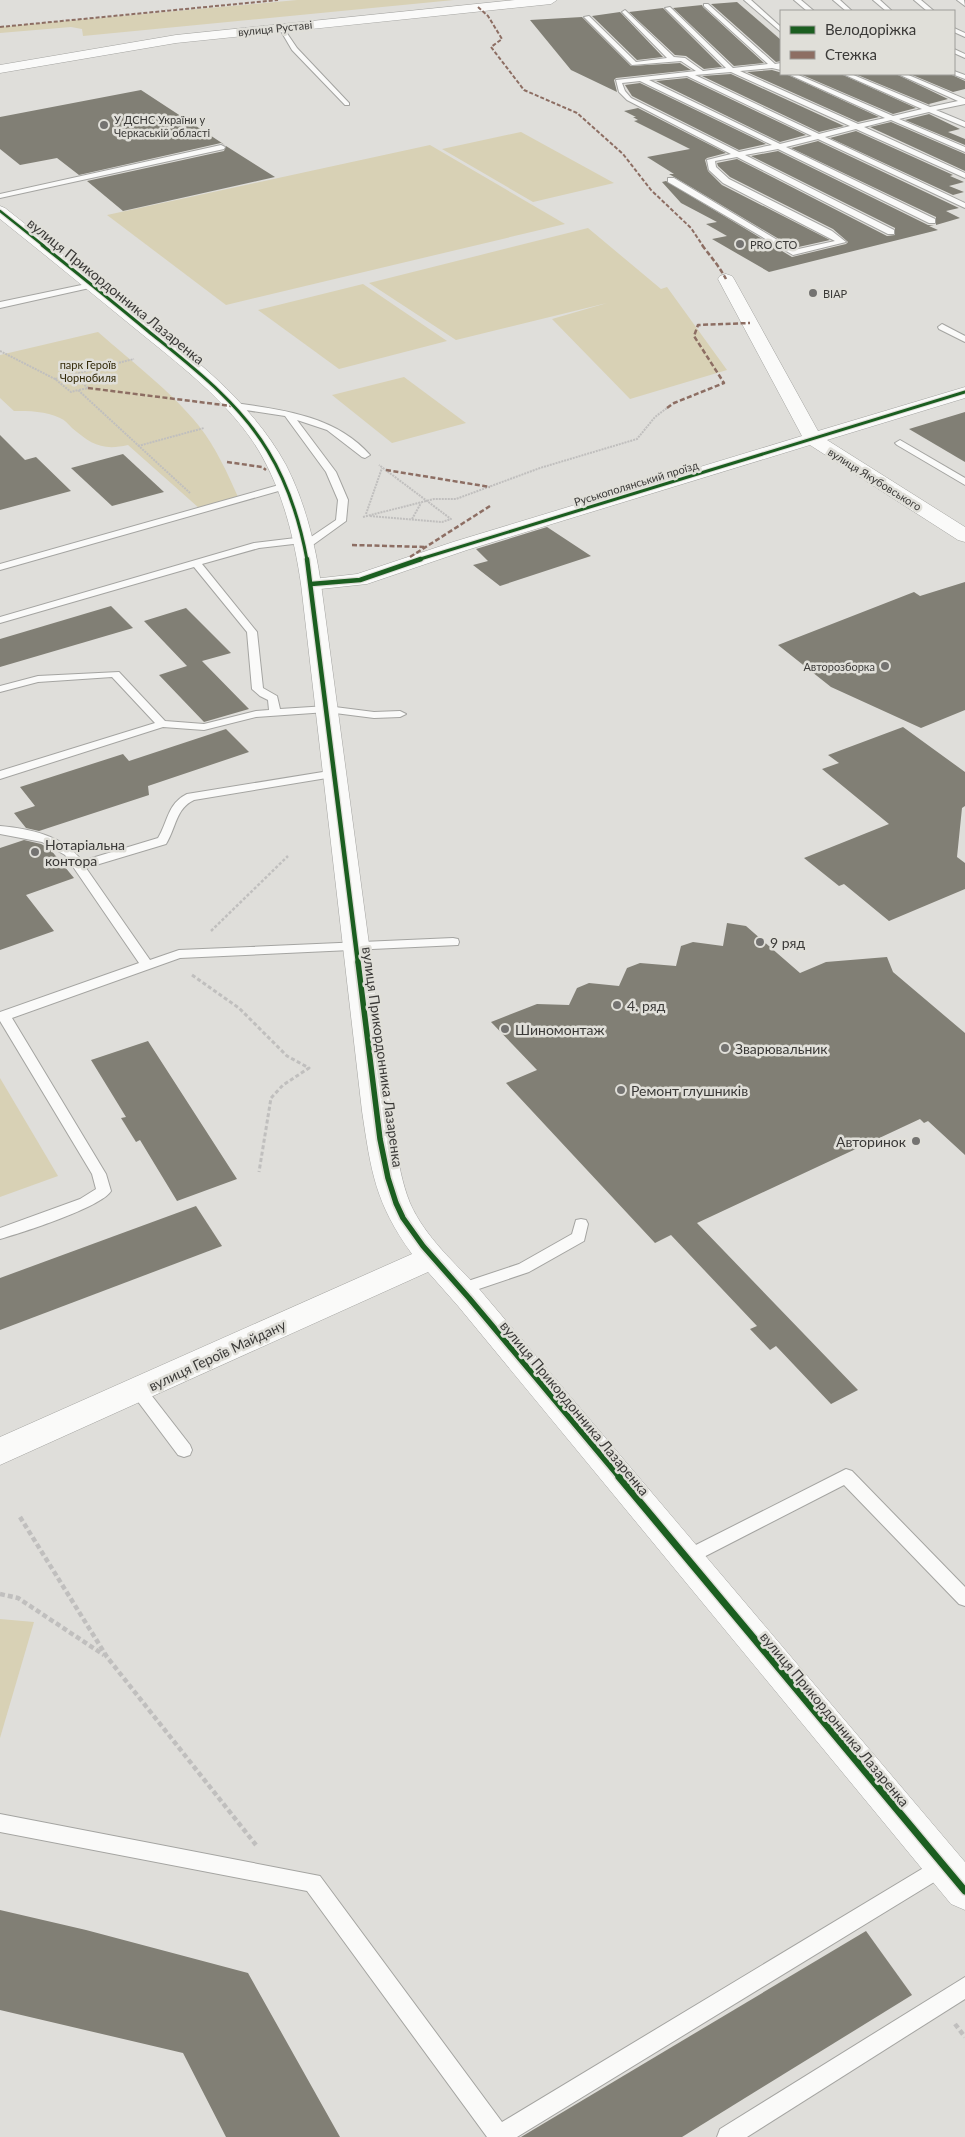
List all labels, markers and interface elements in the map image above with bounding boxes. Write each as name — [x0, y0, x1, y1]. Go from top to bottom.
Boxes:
legend — [780, 10, 955, 75]
street label: вулиця Руставі — [237, 18, 313, 38]
text: Велодоріжка — [825, 20, 916, 38]
text: Стежка — [825, 45, 877, 63]
place label: У ДСНС України у Черкаській області — [114, 113, 210, 139]
marker: У ДСНС України у Черкаській області — [98, 119, 110, 131]
street label: вулиця Прикордонника Лазаренка — [24, 214, 208, 368]
marker: PRO СТО — [734, 238, 746, 250]
place label: PRO СТО — [750, 238, 798, 251]
marker: ВІАР — [807, 287, 819, 299]
place label: ВІАР — [823, 287, 848, 300]
park label: парк Героїв Чорнобиля — [60, 358, 116, 384]
street label: вулиця Якубовського — [826, 445, 924, 513]
street label: Руськополянський проїзд — [572, 458, 700, 508]
place label: Авторозборка — [803, 660, 875, 673]
marker: Авторозборка — [879, 660, 891, 672]
place label: Нотаріальна контора — [45, 836, 125, 869]
marker: Нотаріальна контора — [29, 846, 41, 858]
place label: 9 ряд — [770, 934, 805, 951]
marker: 9 ряд — [754, 936, 766, 948]
street label: вулиця Прикордонника Лазаренка — [359, 946, 407, 1168]
place label: 4. ряд — [627, 997, 666, 1014]
marker: 4. ряд — [611, 999, 623, 1011]
place label: Шиномонтаж — [515, 1021, 605, 1038]
marker: Шиномонтаж — [499, 1023, 511, 1035]
place label: Зварювальник — [735, 1040, 828, 1057]
marker: Зварювальник — [719, 1042, 731, 1054]
place label: Ремонт глушників — [631, 1082, 748, 1099]
marker: Ремонт глушників — [615, 1084, 627, 1096]
place label: Авторинок — [836, 1133, 907, 1150]
marker: Авторинок — [910, 1135, 922, 1147]
street label: вулиця Героїв Майдану — [146, 1315, 289, 1394]
street label: вулиця Прикордонника Лазаренка — [497, 1317, 653, 1499]
street label: вулиця Прикордонника Лазаренка — [757, 1628, 913, 1810]

